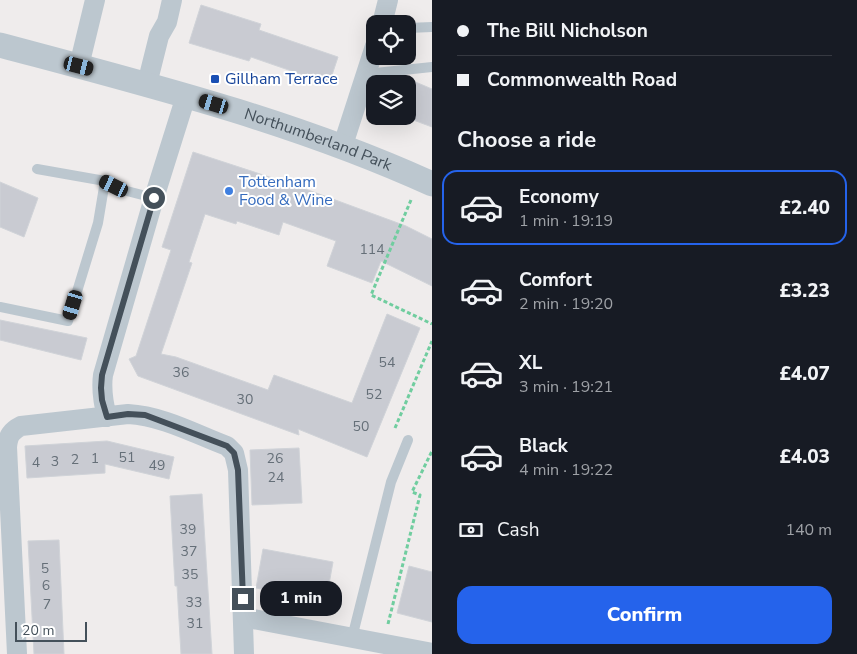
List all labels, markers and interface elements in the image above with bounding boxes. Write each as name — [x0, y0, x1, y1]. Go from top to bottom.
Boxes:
map controls — [366, 15, 416, 125]
button: locate — [366, 15, 416, 65]
text: The Bill Nicholson — [487, 18, 648, 44]
car — [62, 55, 95, 77]
text: Commonwealth Road — [487, 67, 677, 93]
place label: Gillham Terrace — [225, 68, 338, 90]
marker: Gillham Terrace — [209, 73, 221, 85]
button: layers — [366, 75, 416, 125]
car — [197, 92, 230, 116]
street label: Northumberland Park — [241, 103, 396, 177]
text: Choose a ride — [457, 125, 596, 155]
place label: Tottenham Food & Wine — [239, 171, 333, 211]
car — [97, 173, 130, 199]
text: Economy — [519, 184, 599, 210]
marker: Tottenham Food & Wine — [223, 185, 235, 197]
icon: car — [459, 185, 504, 230]
route start — [143, 187, 165, 209]
text: £2.40 — [779, 195, 830, 221]
text: 1 min · 19:19 — [519, 210, 613, 232]
house number: 114 — [359, 240, 385, 259]
text: Comfort — [519, 267, 592, 293]
icon: car — [459, 268, 504, 313]
text: £3.23 — [779, 278, 830, 304]
car — [61, 288, 84, 322]
text: 2 min · 19:20 — [519, 293, 613, 315]
text: XL — [519, 350, 542, 376]
icon: car — [459, 351, 504, 396]
house number: 54 — [379, 353, 395, 372]
text: £4.07 — [779, 361, 830, 387]
house number: 36 — [173, 363, 189, 382]
text: 3 min · 19:21 — [519, 376, 613, 398]
house number: 52 — [366, 385, 382, 404]
house number: 30 — [237, 390, 253, 409]
house number: 50 — [353, 417, 369, 436]
text: Black — [519, 433, 568, 459]
icon: car — [459, 434, 504, 479]
text: £4.03 — [779, 444, 830, 470]
house number: 51 — [119, 448, 135, 467]
house number: 1 — [91, 449, 99, 468]
house number: 26 — [267, 449, 283, 468]
house number: 2 — [71, 450, 79, 469]
house number: 3 — [51, 452, 59, 471]
house number: 4 — [32, 453, 40, 472]
house number: 49 — [149, 456, 165, 475]
text: 4 min · 19:22 — [519, 459, 613, 481]
house number: 24 — [268, 468, 284, 487]
icon: cash — [457, 516, 485, 544]
text: Cash — [497, 517, 539, 543]
text: 140 m — [785, 519, 832, 541]
house number: 39 — [180, 520, 196, 539]
house number: 37 — [181, 542, 197, 561]
house number: 5 — [41, 559, 49, 578]
house number: 35 — [182, 565, 198, 584]
house number: 6 — [42, 576, 50, 595]
callout: 1 min — [260, 582, 343, 616]
button: Confirm — [457, 586, 832, 644]
text: 1 min — [280, 587, 322, 609]
route end — [232, 588, 254, 610]
house number: 33 — [186, 593, 202, 612]
house number: 7 — [43, 595, 51, 614]
house number: 31 — [187, 614, 203, 633]
scale bar — [15, 619, 88, 642]
text: 20 m — [22, 621, 54, 640]

